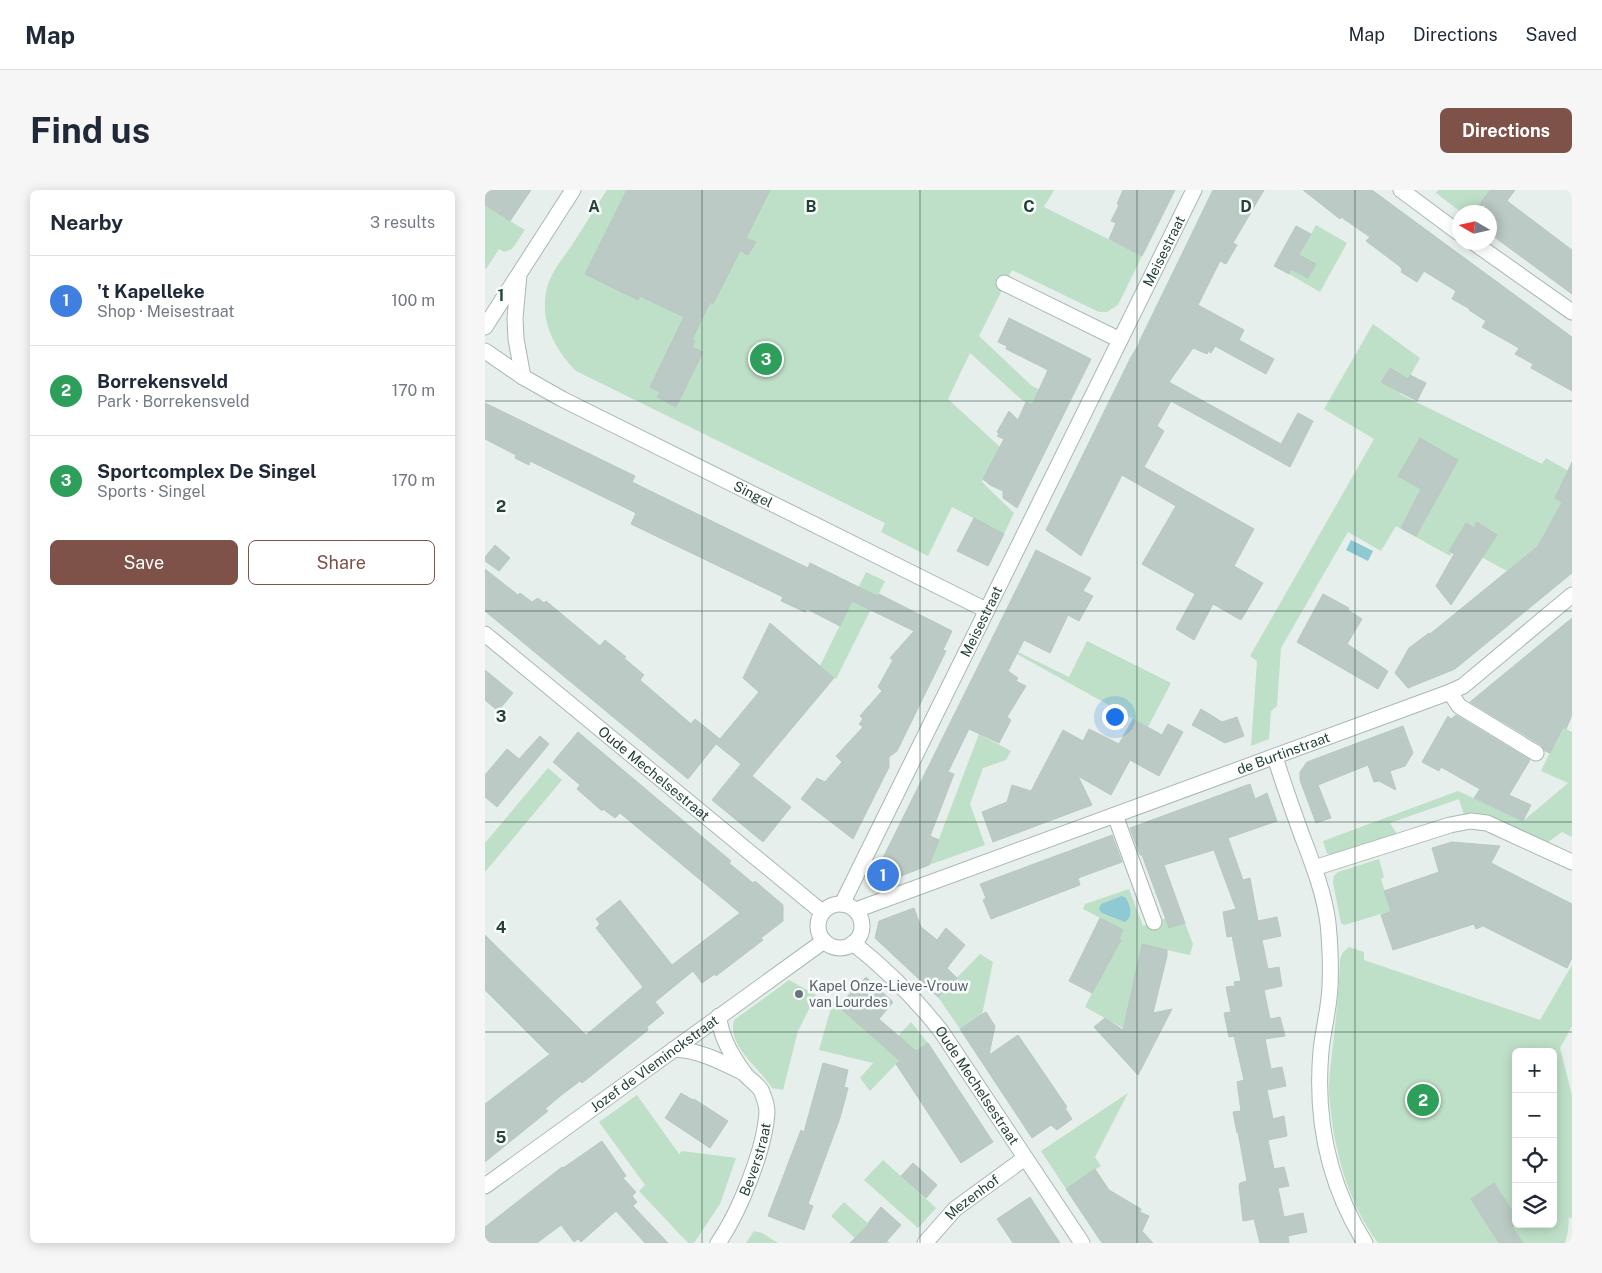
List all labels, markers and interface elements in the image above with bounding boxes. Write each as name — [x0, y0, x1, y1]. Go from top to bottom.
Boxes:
text: Map — [25, 21, 75, 49]
text: Map — [1348, 24, 1385, 45]
text: Directions — [1413, 24, 1498, 45]
text: Saved — [1526, 24, 1577, 45]
button: Directions — [1440, 108, 1572, 153]
text: Find us — [30, 110, 150, 151]
text: A — [588, 197, 600, 216]
text: B — [806, 197, 817, 216]
text: C — [1023, 197, 1035, 216]
text: D — [1240, 197, 1252, 216]
north arrow — [1452, 205, 1497, 250]
text: Nearby — [50, 210, 123, 235]
text: 3 results — [370, 213, 435, 232]
street label: Meisestraat — [1140, 213, 1188, 289]
text: 't Kapelleke — [97, 280, 205, 302]
text: 1 — [498, 286, 504, 305]
text: 1 — [63, 291, 69, 310]
text: 100 m — [391, 291, 435, 310]
text: Shop · Meisestraat — [97, 302, 235, 321]
pin: 3 — [750, 340, 782, 378]
text: Borrekensveld — [97, 370, 228, 392]
text: 2 — [61, 381, 71, 400]
text: 170 m — [392, 381, 435, 400]
text: Park · Borrekensveld — [97, 392, 250, 411]
text: Sportcomplex De Singel — [97, 460, 316, 482]
text: 3 — [61, 471, 71, 490]
text: 170 m — [392, 471, 435, 490]
street label: Singel — [731, 478, 775, 511]
text: Sports · Singel — [97, 482, 206, 501]
text: 2 — [496, 497, 506, 516]
button: Save — [50, 540, 238, 585]
button: Share — [248, 540, 435, 585]
street label: Meisestraat — [957, 583, 1005, 660]
your location — [1102, 704, 1128, 730]
text: 3 — [496, 707, 506, 726]
street label: Oude Mechelsestraat — [595, 723, 713, 824]
street label: de Burtinstraat — [1234, 729, 1332, 778]
pin: 1 — [867, 856, 899, 894]
text: 4 — [496, 918, 507, 937]
place label: Kapel Onze-Lieve-Vrouw van Lourdes — [809, 978, 969, 1010]
marker: Kapel Onze-Lieve-Vrouw van Lourdes — [793, 988, 805, 1000]
street label: Jozef de Vleminckstraat — [587, 1012, 722, 1115]
street label: Oude Mechelsestraat — [932, 1023, 1022, 1148]
map controls — [1512, 1048, 1557, 1228]
button: + — [1512, 1048, 1557, 1093]
pin: 2 — [1407, 1081, 1439, 1119]
button: − — [1512, 1093, 1557, 1138]
street label: Beverstraat — [736, 1122, 774, 1198]
text: 5 — [496, 1128, 507, 1147]
button: locate — [1512, 1138, 1557, 1183]
street label: Mezenhof — [941, 1171, 1003, 1223]
button: layers — [1512, 1183, 1557, 1228]

